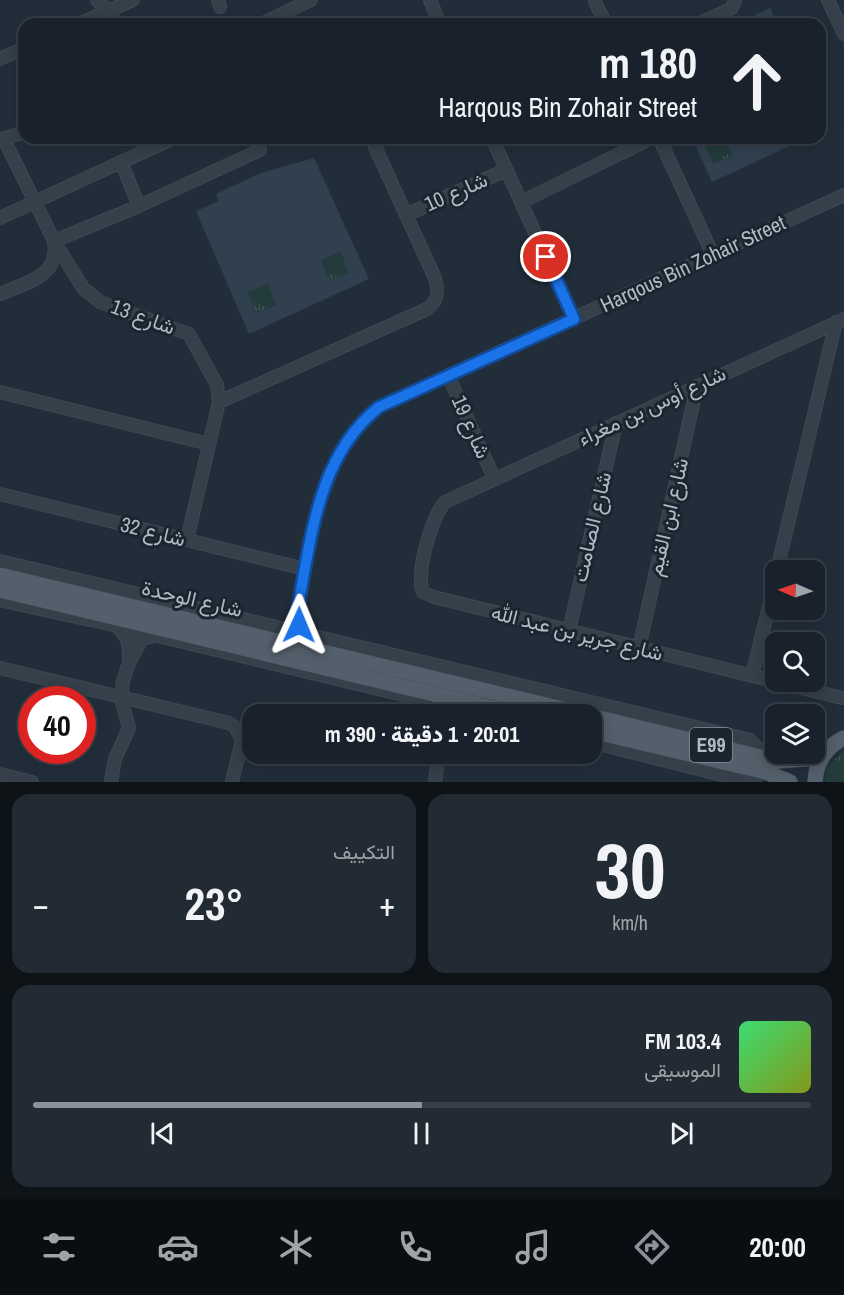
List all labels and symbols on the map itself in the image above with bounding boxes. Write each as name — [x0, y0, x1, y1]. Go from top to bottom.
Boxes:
street label: شارع 10 — [420, 165, 492, 218]
street label: Harqous Bin Zohair Street — [596, 208, 790, 319]
pin — [520, 231, 571, 282]
street label: شارع 13 — [107, 292, 179, 341]
street label: شارع أوس بن مغراء — [573, 359, 731, 453]
street label: شارع 19 — [445, 391, 498, 463]
street label: شارع ابن القيم — [640, 455, 695, 579]
street label: شارع الصامت — [565, 469, 618, 585]
street label: شارع 32 — [118, 509, 189, 554]
north arrow — [765, 560, 825, 620]
street label: شارع الوحدة — [139, 573, 245, 624]
position arrow — [267, 593, 331, 657]
street label: شارع جرير بن عبد الله — [488, 597, 666, 668]
speed limit sign: 40 — [18, 686, 96, 764]
road number: E99 — [690, 728, 732, 762]

